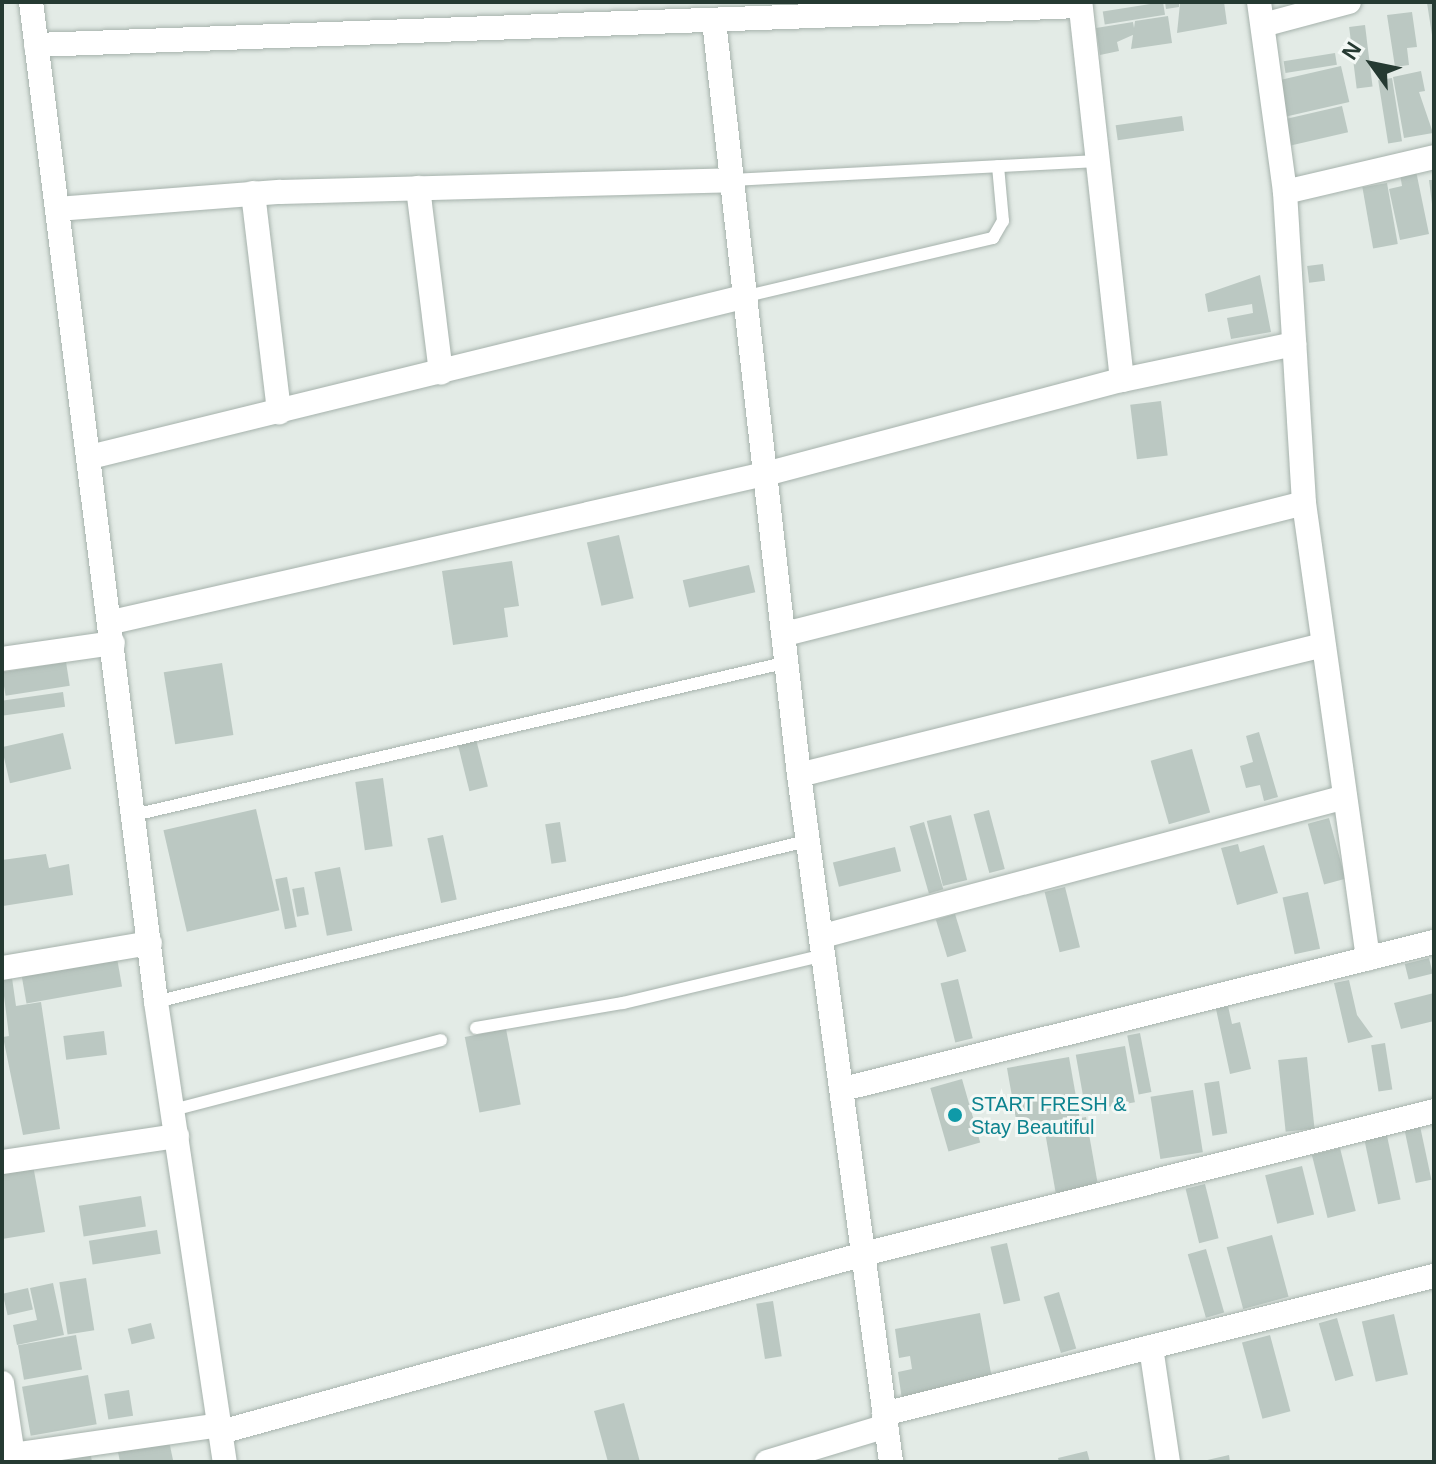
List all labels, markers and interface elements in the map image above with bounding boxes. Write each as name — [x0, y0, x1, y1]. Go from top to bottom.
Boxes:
north arrow — [1332, 24, 1412, 104]
text: N — [1337, 37, 1366, 64]
place label: START FRESH & Stay Beautiful — [971, 1092, 1127, 1139]
marker: START FRESH & Stay Beautiful — [946, 1106, 964, 1124]

